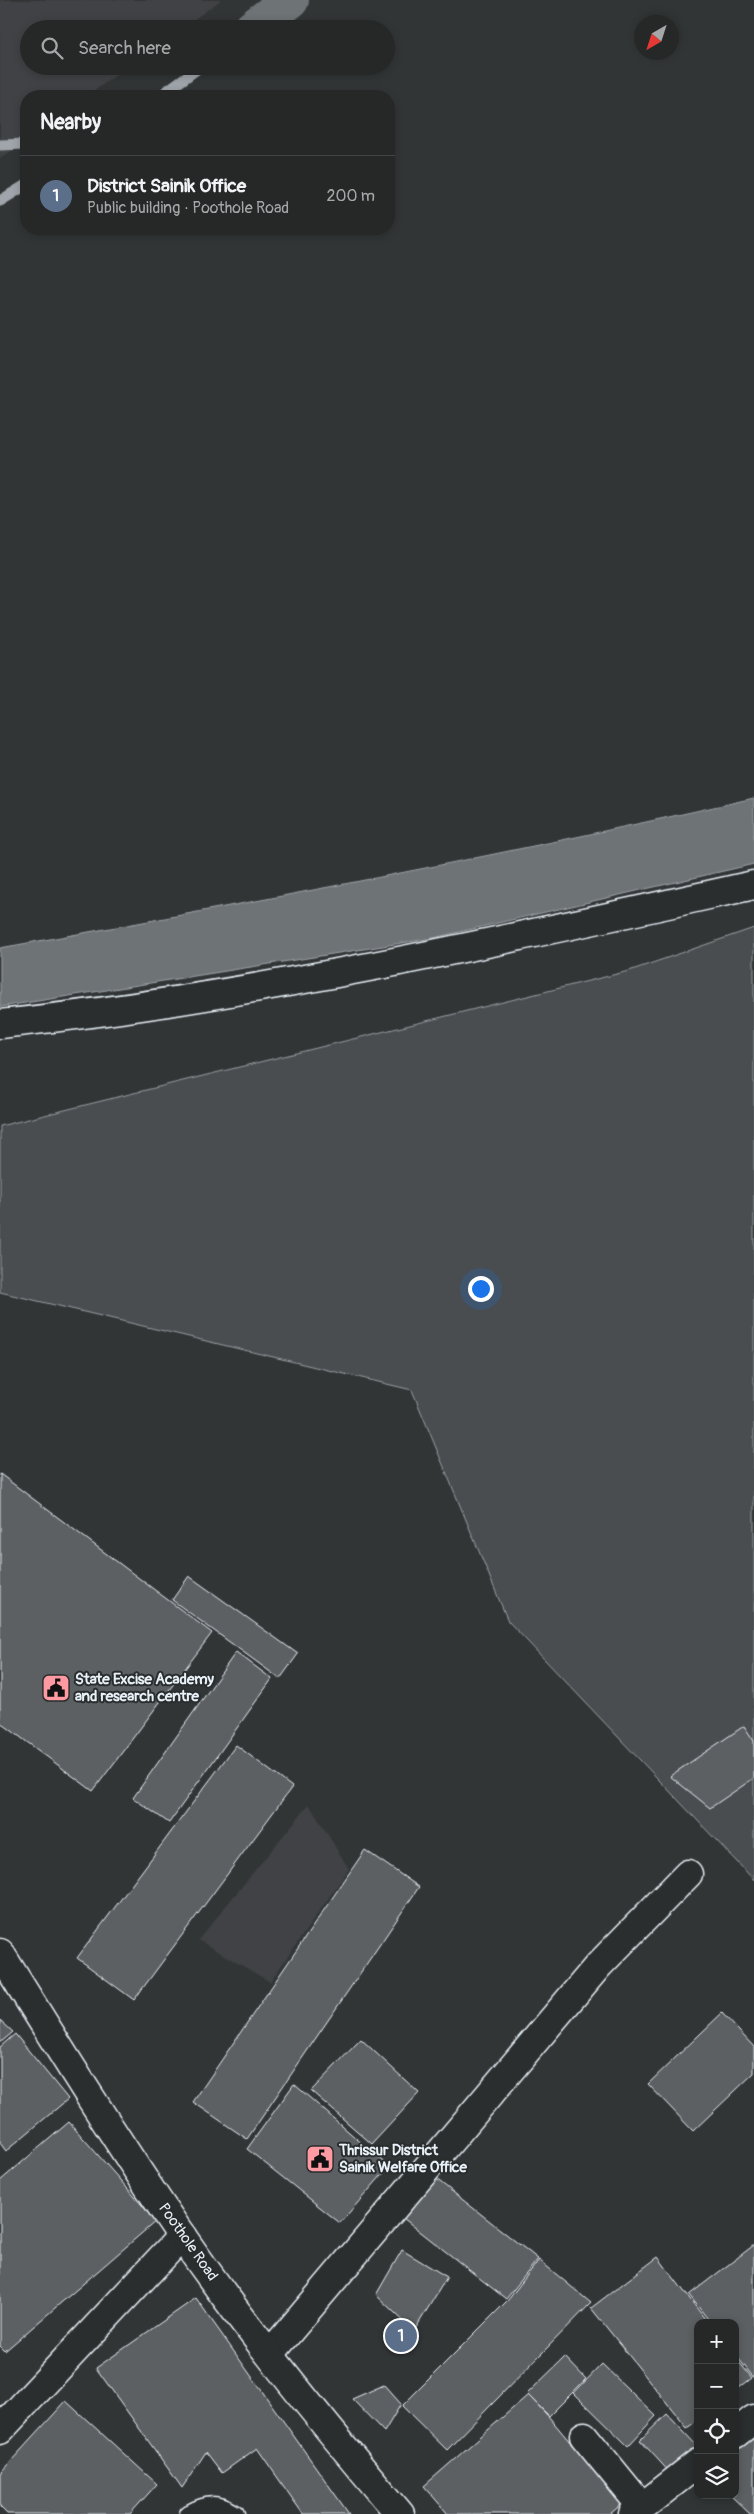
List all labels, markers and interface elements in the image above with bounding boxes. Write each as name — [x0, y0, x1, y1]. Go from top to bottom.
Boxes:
north arrow — [634, 15, 679, 60]
search box — [20, 20, 395, 75]
icon: search — [38, 34, 66, 62]
text: Search here — [78, 36, 171, 60]
text: Nearby — [40, 109, 101, 136]
text: District Sainik Office — [87, 174, 246, 198]
text: 1 — [53, 186, 59, 206]
text: 200 m — [327, 186, 375, 206]
text: Public building · Poothole Road — [87, 198, 289, 218]
your location — [468, 1276, 494, 1302]
place label: State Excise Academy and research centre — [75, 1670, 215, 1706]
public building icon: State Excise Academy and research centre — [41, 1673, 71, 1703]
place label: Thrissur District Sainik Welfare Office — [338, 2141, 467, 2177]
public building icon: Thrissur District Sainik Welfare Office — [305, 2144, 335, 2174]
street label: Poothole Road — [154, 2199, 222, 2285]
pin: 1 — [385, 2317, 417, 2355]
map controls — [694, 2319, 739, 2499]
button: + — [694, 2319, 739, 2364]
button: − — [694, 2364, 739, 2409]
button: locate — [694, 2409, 739, 2454]
button: layers — [694, 2454, 739, 2499]

